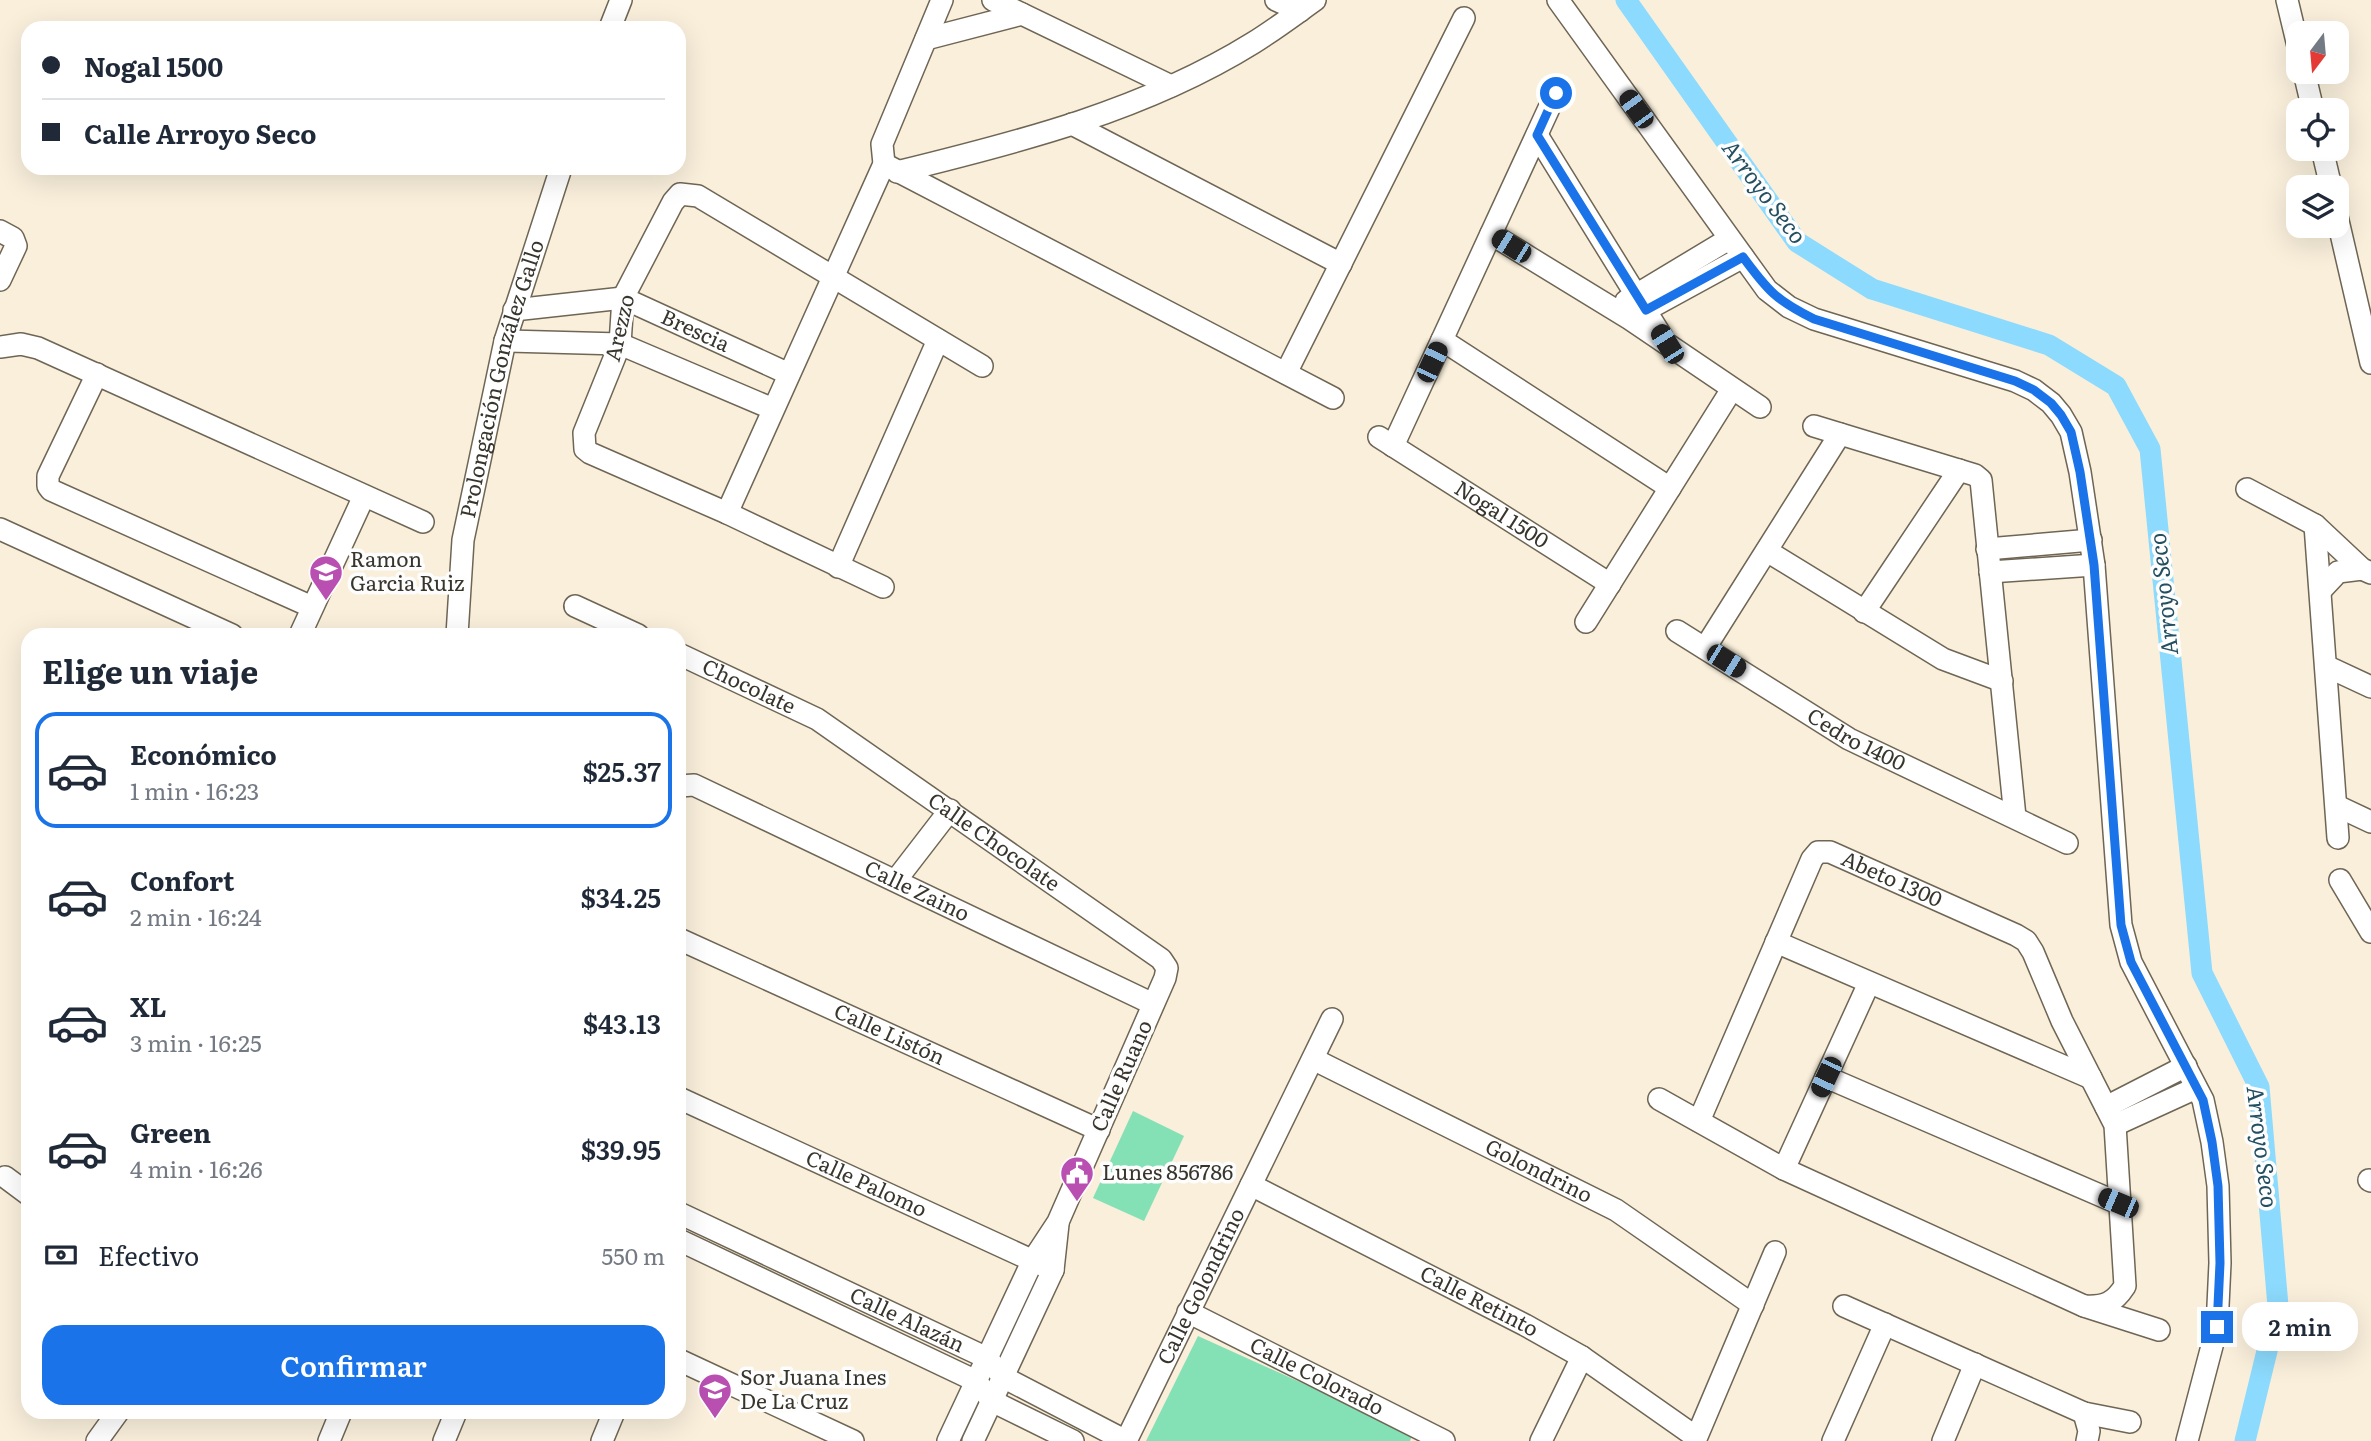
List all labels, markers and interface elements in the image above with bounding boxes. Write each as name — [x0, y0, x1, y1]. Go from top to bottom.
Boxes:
north arrow — [2286, 21, 2348, 84]
map controls — [2286, 21, 2349, 238]
text: Nogal 1500 — [84, 46, 223, 85]
route start — [1540, 77, 1572, 109]
car — [1616, 86, 1657, 132]
button: locate — [2286, 98, 2349, 161]
text: Calle Arroyo Seco — [84, 113, 317, 152]
water label: Arroyo Seco — [1715, 132, 1816, 250]
button: layers — [2286, 175, 2349, 238]
car — [1488, 226, 1535, 266]
street label: Prolongación González Gallo — [450, 235, 550, 521]
street label: Arezzo — [595, 291, 640, 364]
street label: Brescia — [657, 300, 736, 358]
car — [1647, 321, 1688, 367]
car — [1414, 339, 1451, 385]
street label: Nogal 1500 — [1449, 471, 1556, 554]
water label: Arroyo Seco — [2139, 531, 2185, 657]
place label: Ramon Garcia Ruiz — [350, 542, 464, 597]
school or university icon: Ramon Garcia Ruiz — [307, 553, 345, 602]
car — [1703, 641, 1750, 681]
text: Elige un viaje — [42, 646, 258, 694]
street label: Chocolate — [698, 649, 802, 720]
street label: Cedro 1400 — [1802, 699, 1912, 777]
text: Económico — [130, 734, 277, 773]
icon: car — [46, 739, 109, 802]
text: $25.37 — [582, 751, 661, 790]
text: 1 min · 16:23 — [130, 773, 259, 807]
street label: Calle Chocolate — [923, 783, 1068, 897]
street label: Abeto 1300 — [1837, 841, 1948, 913]
street label: Calle Zaino — [860, 851, 976, 927]
text: Confort — [130, 860, 234, 899]
icon: car — [46, 865, 109, 928]
text: $34.25 — [581, 877, 661, 916]
text: 2 min · 16:24 — [130, 899, 262, 933]
text: XL — [130, 986, 167, 1025]
icon: car — [46, 991, 109, 1054]
street label: Calle Listón — [830, 994, 951, 1071]
text: $43.13 — [583, 1003, 661, 1042]
street label: Calle Ruano — [1081, 1014, 1158, 1136]
text: 3 min · 16:25 — [130, 1025, 262, 1059]
car — [1808, 1054, 1845, 1100]
water label: Arroyo Seco — [2240, 1084, 2288, 1210]
text: Green — [130, 1112, 211, 1151]
icon: car — [46, 1117, 109, 1180]
text: $39.95 — [581, 1129, 661, 1168]
street label: Golondrino — [1481, 1129, 1599, 1209]
street label: Calle Palomo — [802, 1141, 933, 1223]
text: 4 min · 16:26 — [130, 1151, 262, 1185]
public building icon: Lunes 856786 — [1058, 1154, 1096, 1203]
place label: Lunes 856786 — [1102, 1155, 1233, 1186]
car — [2095, 1185, 2142, 1221]
street label: Calle Golondrino — [1148, 1202, 1251, 1369]
text: Efectivo — [98, 1235, 199, 1274]
icon: cash — [42, 1236, 80, 1274]
text: 550 m — [601, 1238, 665, 1272]
street label: Calle Retinto — [1415, 1256, 1545, 1343]
street label: Calle Alazán — [845, 1278, 971, 1359]
callout: 2 min — [2242, 1302, 2357, 1352]
text: 2 min — [2268, 1309, 2332, 1343]
route end — [2201, 1311, 2233, 1343]
button: Confirmar — [42, 1325, 665, 1405]
street label: Calle Colorado — [1245, 1328, 1390, 1421]
place label: Sor Juana Ines De La Cruz — [740, 1360, 886, 1415]
school or university icon: Sor Juana Ines De La Cruz — [696, 1371, 734, 1420]

